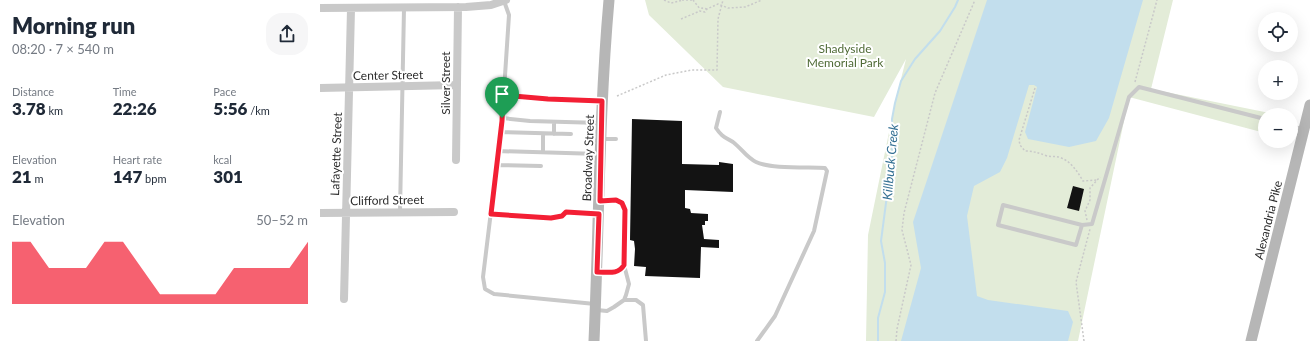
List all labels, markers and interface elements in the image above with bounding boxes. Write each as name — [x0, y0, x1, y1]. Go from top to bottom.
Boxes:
text: Morning run — [12, 12, 135, 39]
map controls — [1258, 12, 1298, 148]
button: locate — [1258, 12, 1298, 52]
button: share — [266, 13, 308, 55]
text: 08:20 · 7 × 540 m — [12, 41, 114, 57]
park label: Shadyside Memorial Park — [807, 41, 884, 70]
street label: Silver Street — [438, 51, 453, 115]
button: + — [1258, 60, 1298, 100]
street label: Center Street — [353, 67, 424, 83]
pin — [485, 77, 519, 118]
icon: arrive — [491, 83, 513, 105]
text: Distance — [12, 85, 54, 98]
text: Time — [113, 85, 137, 98]
text: Pace — [213, 85, 236, 98]
text: 3.78 — [12, 98, 46, 119]
text: 22:26 — [113, 98, 157, 119]
text: 5:56 — [213, 98, 247, 119]
text: km — [46, 104, 63, 117]
text: /km — [247, 104, 270, 117]
button: − — [1258, 108, 1298, 148]
street label: Lafayette Street — [327, 111, 345, 196]
street label: Broadway Street — [579, 114, 597, 202]
water label: Killbuck Creek — [879, 122, 901, 201]
text: Elevation — [12, 153, 57, 166]
text: Heart rate — [113, 153, 162, 166]
text: kcal — [213, 153, 232, 166]
text: 21 — [12, 166, 32, 187]
text: 147 — [113, 166, 142, 187]
text: 301 — [213, 166, 243, 187]
text: m — [32, 172, 44, 185]
text: bpm — [142, 172, 166, 185]
street label: Alexandria Pike — [1251, 179, 1285, 261]
street label: Clifford Street — [350, 192, 425, 208]
text: Elevation — [12, 212, 65, 228]
text: 50–52 m — [256, 212, 308, 228]

